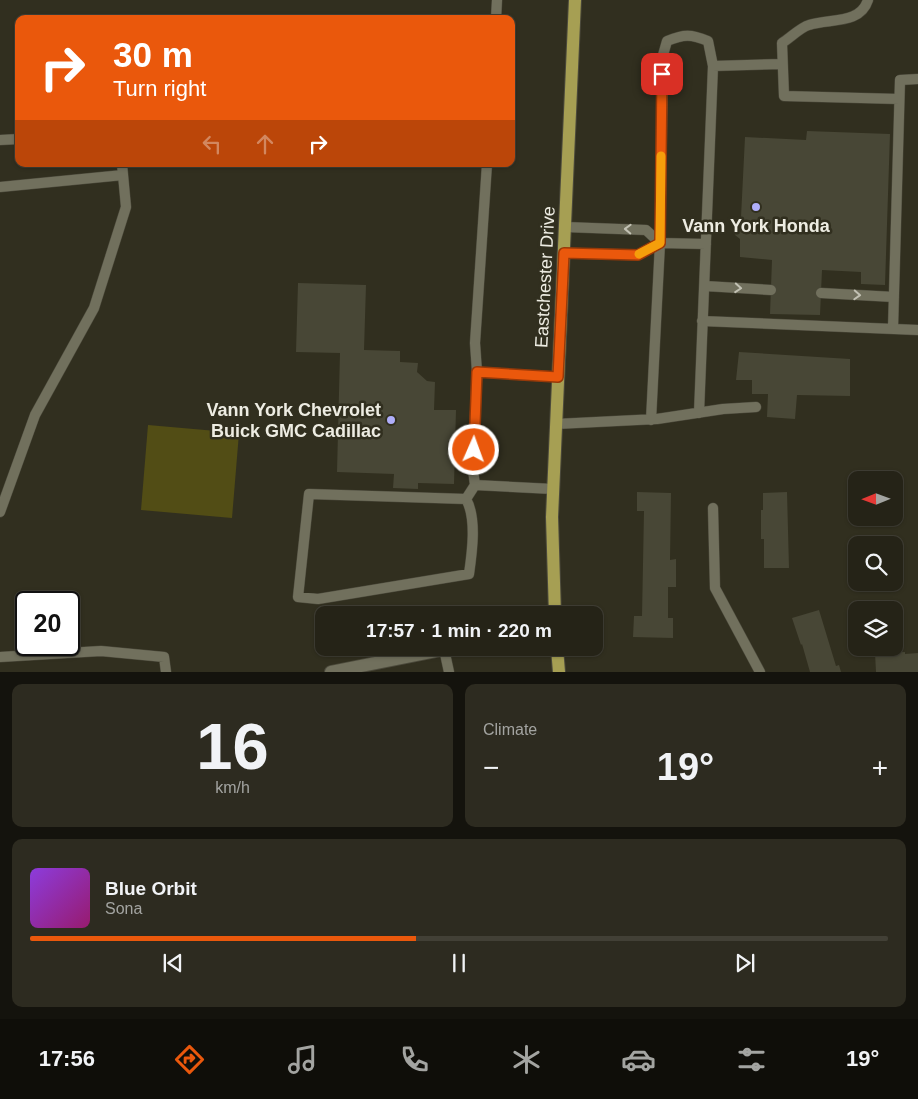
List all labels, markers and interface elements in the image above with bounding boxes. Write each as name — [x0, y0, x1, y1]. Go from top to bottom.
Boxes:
icon: right — [30, 35, 95, 100]
text: 30 m — [113, 35, 193, 74]
pin — [641, 53, 683, 95]
icon: arrive — [648, 60, 676, 88]
text: Turn right — [113, 76, 206, 101]
icon: left — [198, 130, 226, 158]
icon: ahead — [251, 130, 279, 158]
icon: right — [304, 130, 332, 158]
marker: Vann York Honda — [750, 201, 762, 213]
street label: Eastchester Drive — [531, 206, 559, 348]
place label: Vann York Honda — [682, 216, 831, 236]
one-way arrow — [623, 224, 631, 234]
one-way arrow — [734, 282, 742, 293]
one-way arrow — [854, 290, 862, 301]
place label: Vann York Chevrolet Buick GMC Cadillac — [207, 400, 381, 441]
marker: Vann York Chevrolet Buick GMC Cadillac — [385, 414, 397, 426]
position arrow — [447, 423, 499, 475]
north arrow — [848, 471, 902, 526]
map controls — [848, 471, 903, 656]
button: search — [848, 536, 903, 591]
speed limit sign: 20 — [15, 591, 80, 656]
button: layers — [848, 601, 903, 656]
text: 17:57 · 1 min · 220 m — [366, 620, 552, 641]
text: 16 — [196, 710, 269, 783]
text: Climate — [483, 721, 537, 738]
text: 19° — [657, 746, 714, 788]
text: − — [483, 752, 499, 783]
text: + — [872, 752, 888, 783]
text: km/h — [215, 779, 250, 796]
text: Blue Orbit — [105, 878, 197, 899]
text: Sona — [105, 900, 142, 917]
icon: previous — [159, 949, 187, 977]
icon: pause — [445, 949, 473, 977]
icon: next — [731, 949, 759, 977]
icon: directions — [172, 1042, 207, 1077]
icon: music — [285, 1042, 320, 1077]
icon: phone — [397, 1042, 432, 1077]
icon: climate — [509, 1042, 544, 1077]
icon: car — [621, 1042, 656, 1077]
icon: filters — [734, 1042, 769, 1077]
text: 17:56 — [39, 1046, 95, 1071]
text: 19° — [846, 1046, 879, 1071]

